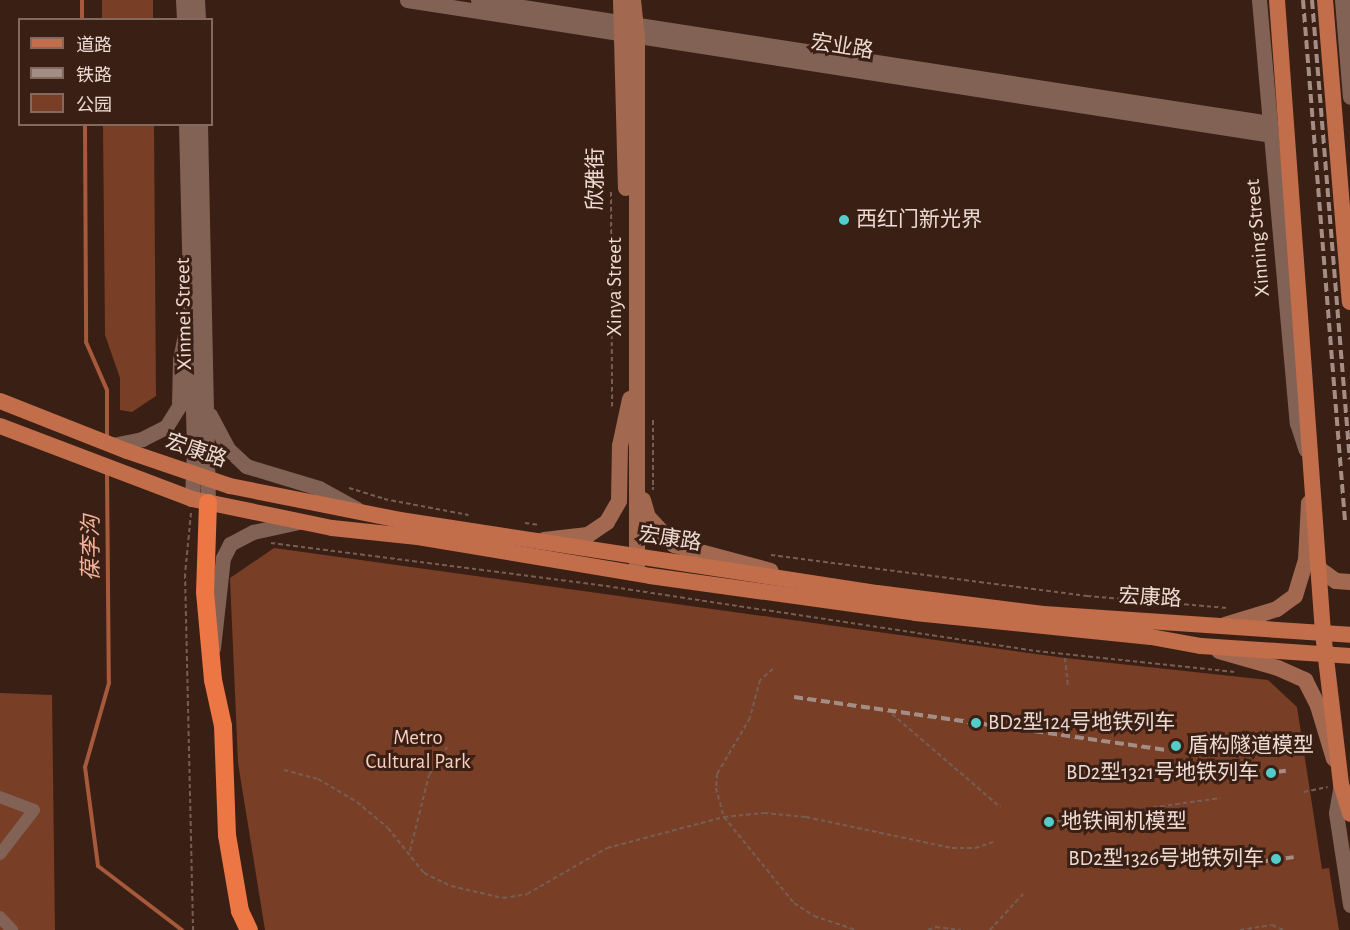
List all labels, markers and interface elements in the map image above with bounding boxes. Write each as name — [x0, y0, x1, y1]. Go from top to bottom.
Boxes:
legend — [18, 18, 213, 126]
street label: 宏业路 — [809, 30, 875, 64]
text: 道路 — [76, 37, 112, 55]
text: 铁路 — [76, 67, 112, 85]
text: 公园 — [76, 97, 112, 115]
street label: 欣雅街 — [583, 148, 609, 210]
street label: Xinning Street — [1240, 178, 1276, 298]
place label: 西红门新光界 — [856, 207, 982, 233]
marker: 西红门新光界 — [837, 213, 851, 227]
street label: Xinya Street — [602, 237, 628, 337]
street label: Xinmei Street — [170, 257, 198, 371]
street label: 宏康路 — [162, 429, 230, 473]
water label: 葆李沟 — [79, 515, 105, 581]
street label: 宏康路 — [637, 522, 703, 556]
street label: 宏康路 — [1118, 584, 1182, 612]
place label: BD2型124号地铁列车 — [988, 710, 1175, 736]
marker: BD2型124号地铁列车 — [969, 716, 983, 730]
park label: Metro Cultural Park — [366, 725, 470, 775]
place label: 盾构隧道模型 — [1188, 733, 1314, 759]
marker: 盾构隧道模型 — [1169, 739, 1183, 753]
place label: BD2型1321号地铁列车 — [1066, 760, 1259, 786]
marker: BD2型1321号地铁列车 — [1264, 766, 1278, 780]
place label: 地铁闸机模型 — [1061, 809, 1187, 835]
marker: 地铁闸机模型 — [1042, 815, 1056, 829]
place label: BD2型1326号地铁列车 — [1068, 846, 1264, 872]
marker: BD2型1326号地铁列车 — [1269, 852, 1283, 866]

